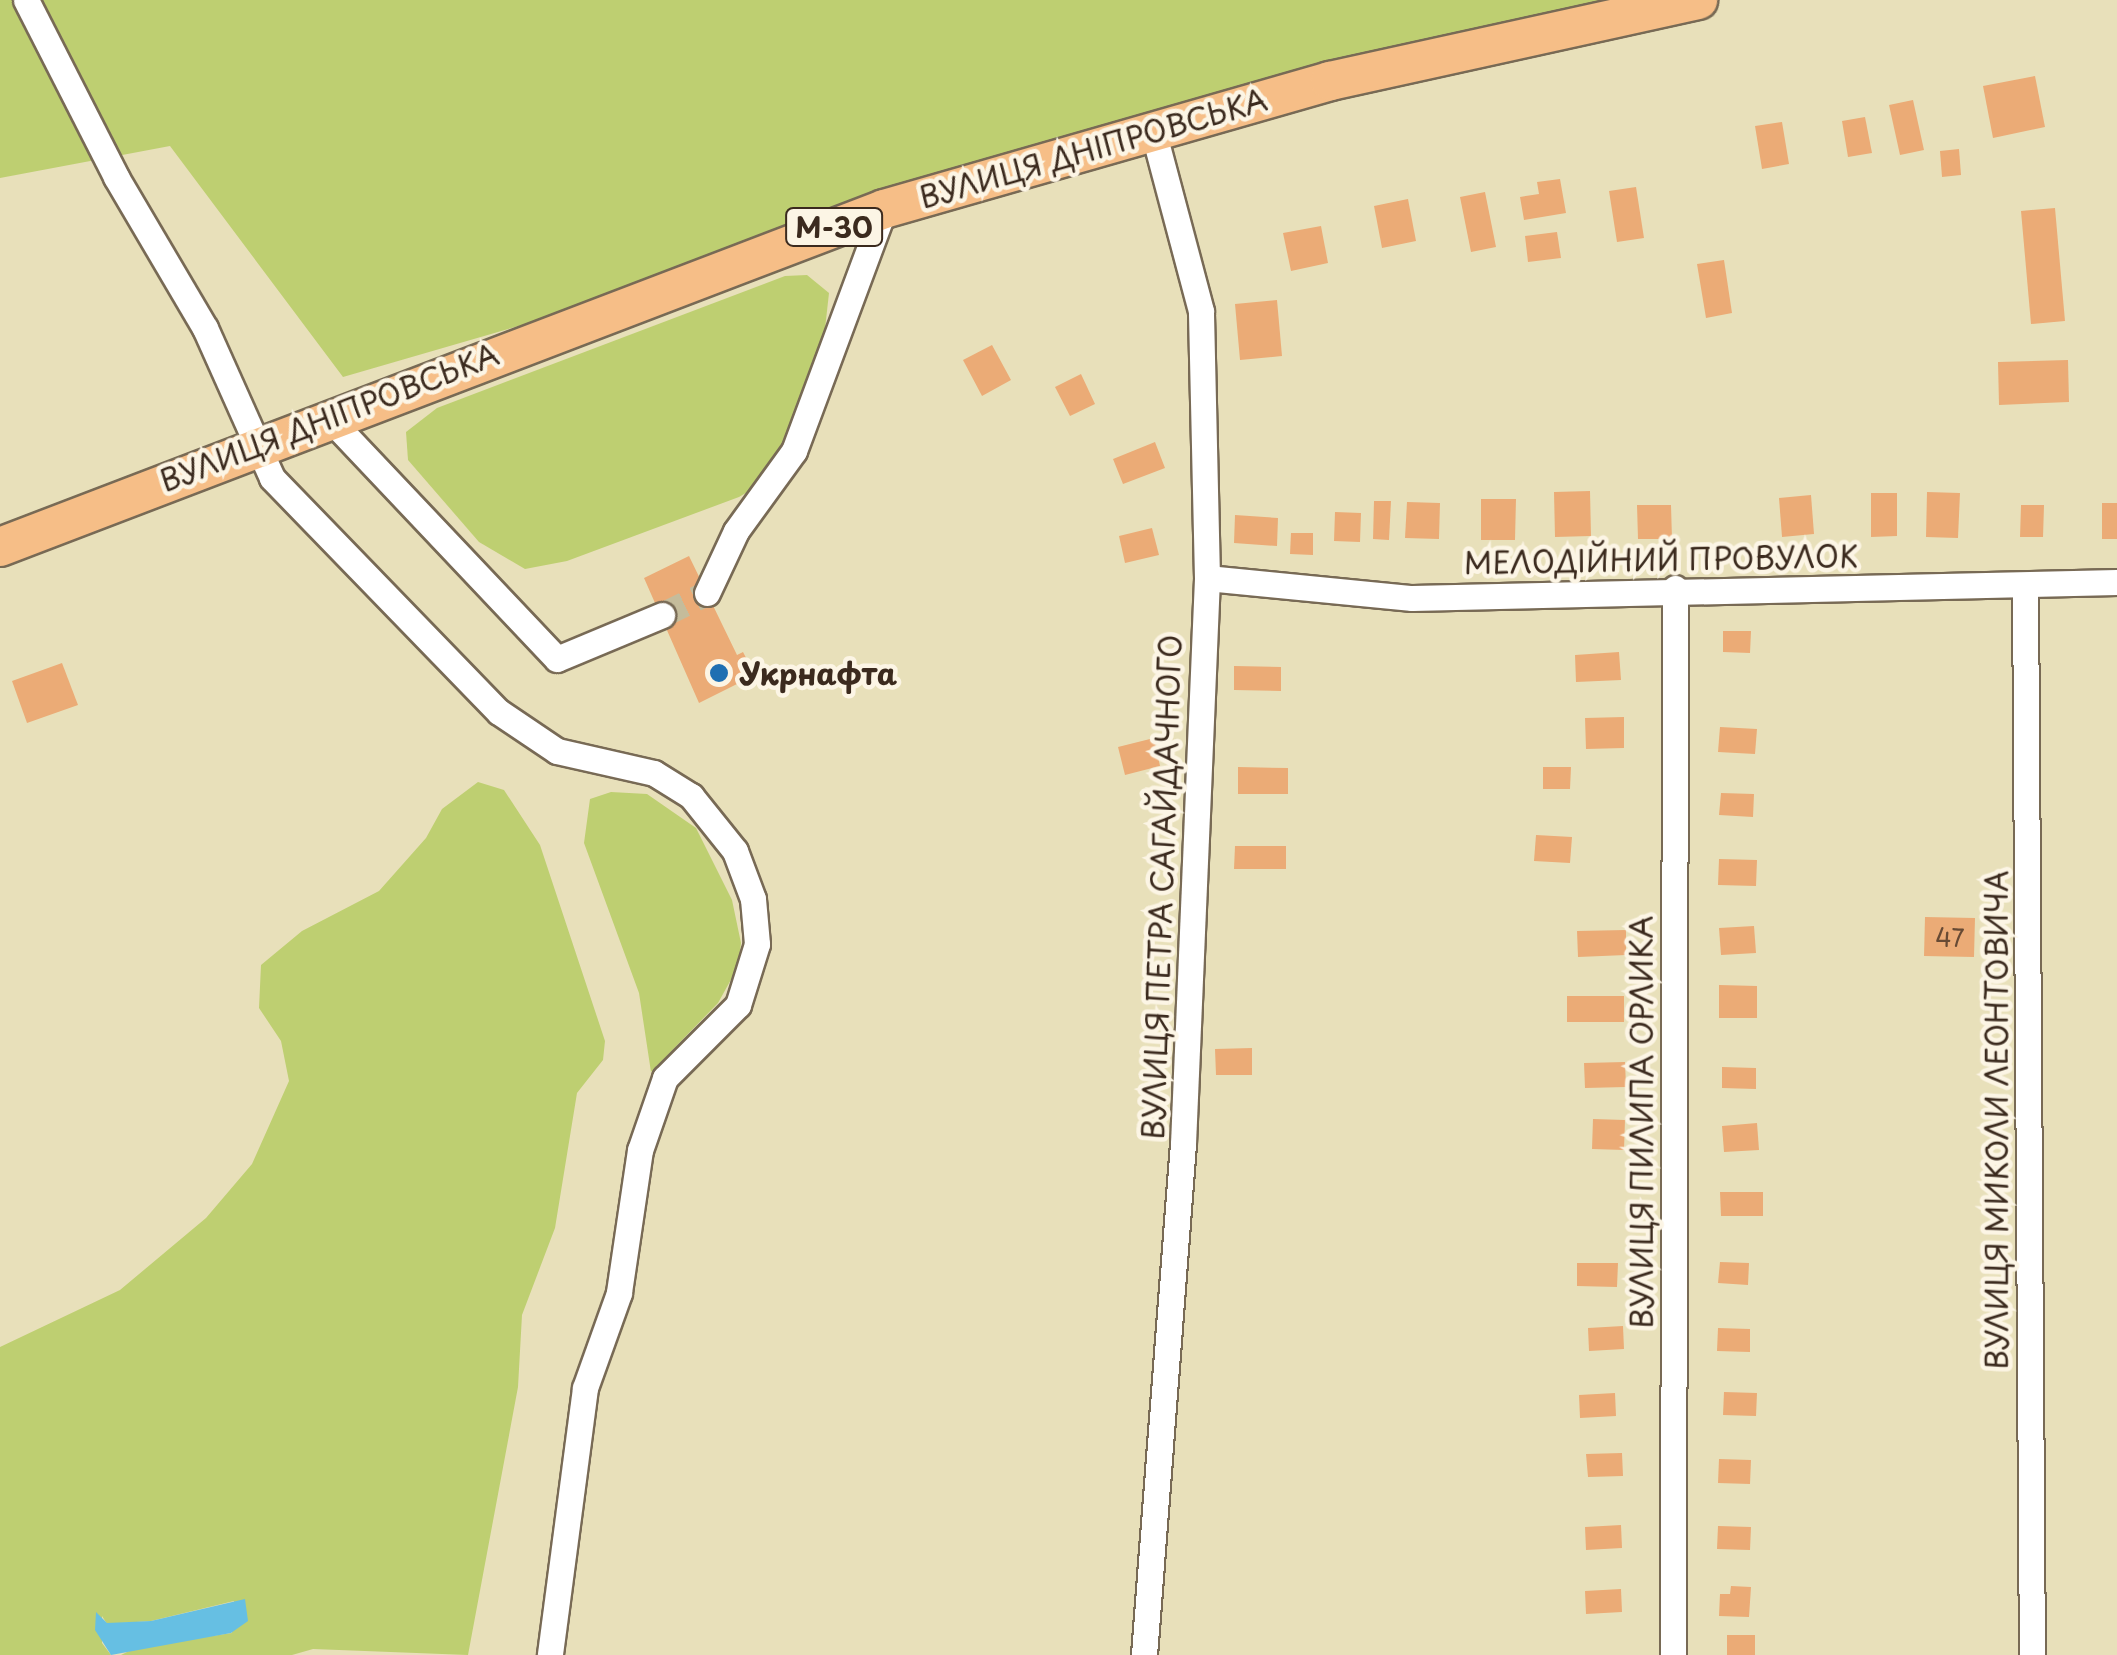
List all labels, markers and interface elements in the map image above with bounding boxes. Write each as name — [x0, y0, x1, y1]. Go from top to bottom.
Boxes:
street label: ВУЛИЦЯ ДНІПРОВСЬКА — [913, 81, 1273, 215]
road number: М-30 — [784, 204, 884, 250]
street label: ВУЛИЦЯ ДНІПРОВСЬКА — [153, 335, 505, 499]
street label: МЕЛОДІЙНИЙ ПРОВУЛОК — [1463, 538, 1859, 580]
street label: ВУЛИЦЯ ПЕТРА САГАЙДАЧНОГО — [1134, 632, 1188, 1142]
place label: Укрнафта — [739, 655, 897, 691]
marker: Укрнафта — [708, 662, 730, 684]
street label: ВУЛИЦЯ МИКОЛИ ЛЕОНТОВИЧА — [1978, 868, 2014, 1372]
street label: ВУЛИЦЯ ПИЛИПА ОРЛИКА — [1623, 913, 1659, 1331]
house number: 47 — [1935, 922, 1965, 952]

